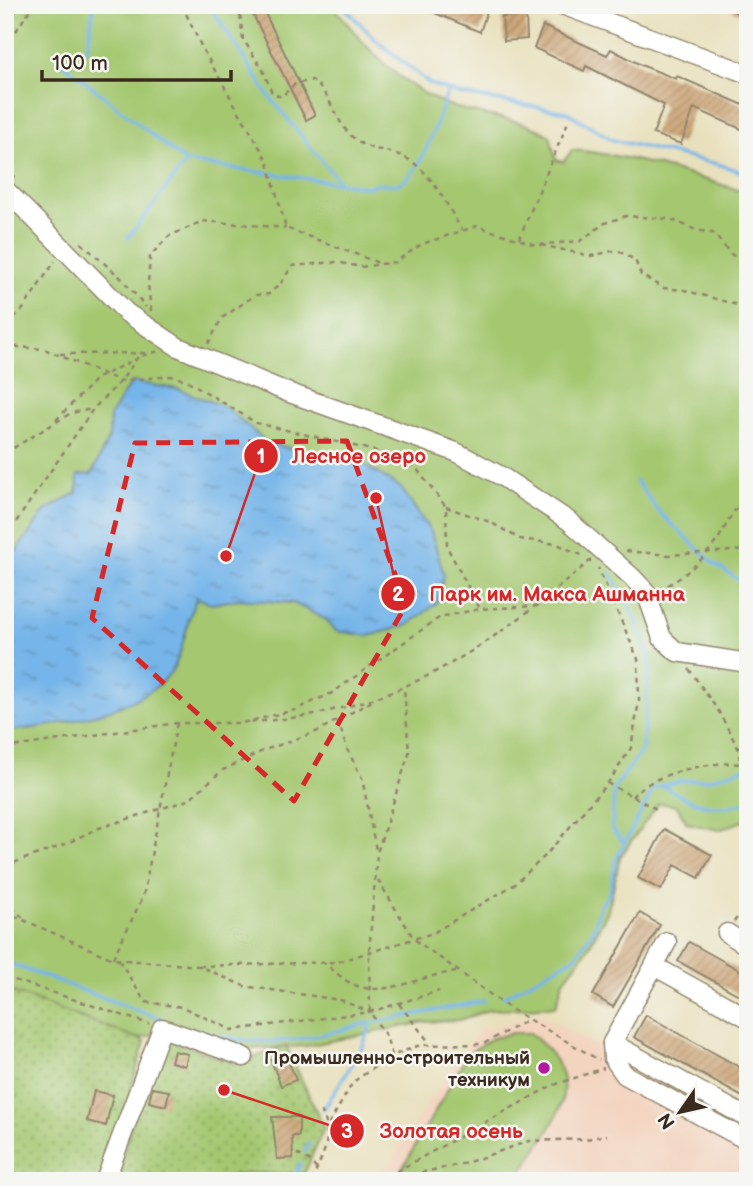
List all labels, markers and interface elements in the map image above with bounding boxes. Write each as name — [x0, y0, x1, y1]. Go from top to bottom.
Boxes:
scale bar — [42, 38, 231, 82]
text: 100 m — [52, 51, 108, 76]
callout: Лесное озеро — [243, 435, 440, 477]
text: 1 — [257, 444, 265, 469]
text: Лесное озеро — [291, 444, 426, 469]
callout: Парк им. Макса Ашманна — [381, 573, 699, 615]
text: 2 — [392, 582, 405, 607]
text: Парк им. Макса Ашманна — [429, 582, 686, 607]
place label: Промышленно-строительный техникум — [264, 1047, 530, 1092]
marker: Промышленно-строительный техникум — [536, 1060, 552, 1076]
north arrow — [644, 1078, 714, 1148]
text: N — [654, 1108, 681, 1133]
callout: Золотая осень — [330, 1110, 536, 1152]
text: 3 — [341, 1119, 353, 1144]
text: Золотая осень — [379, 1119, 523, 1144]

